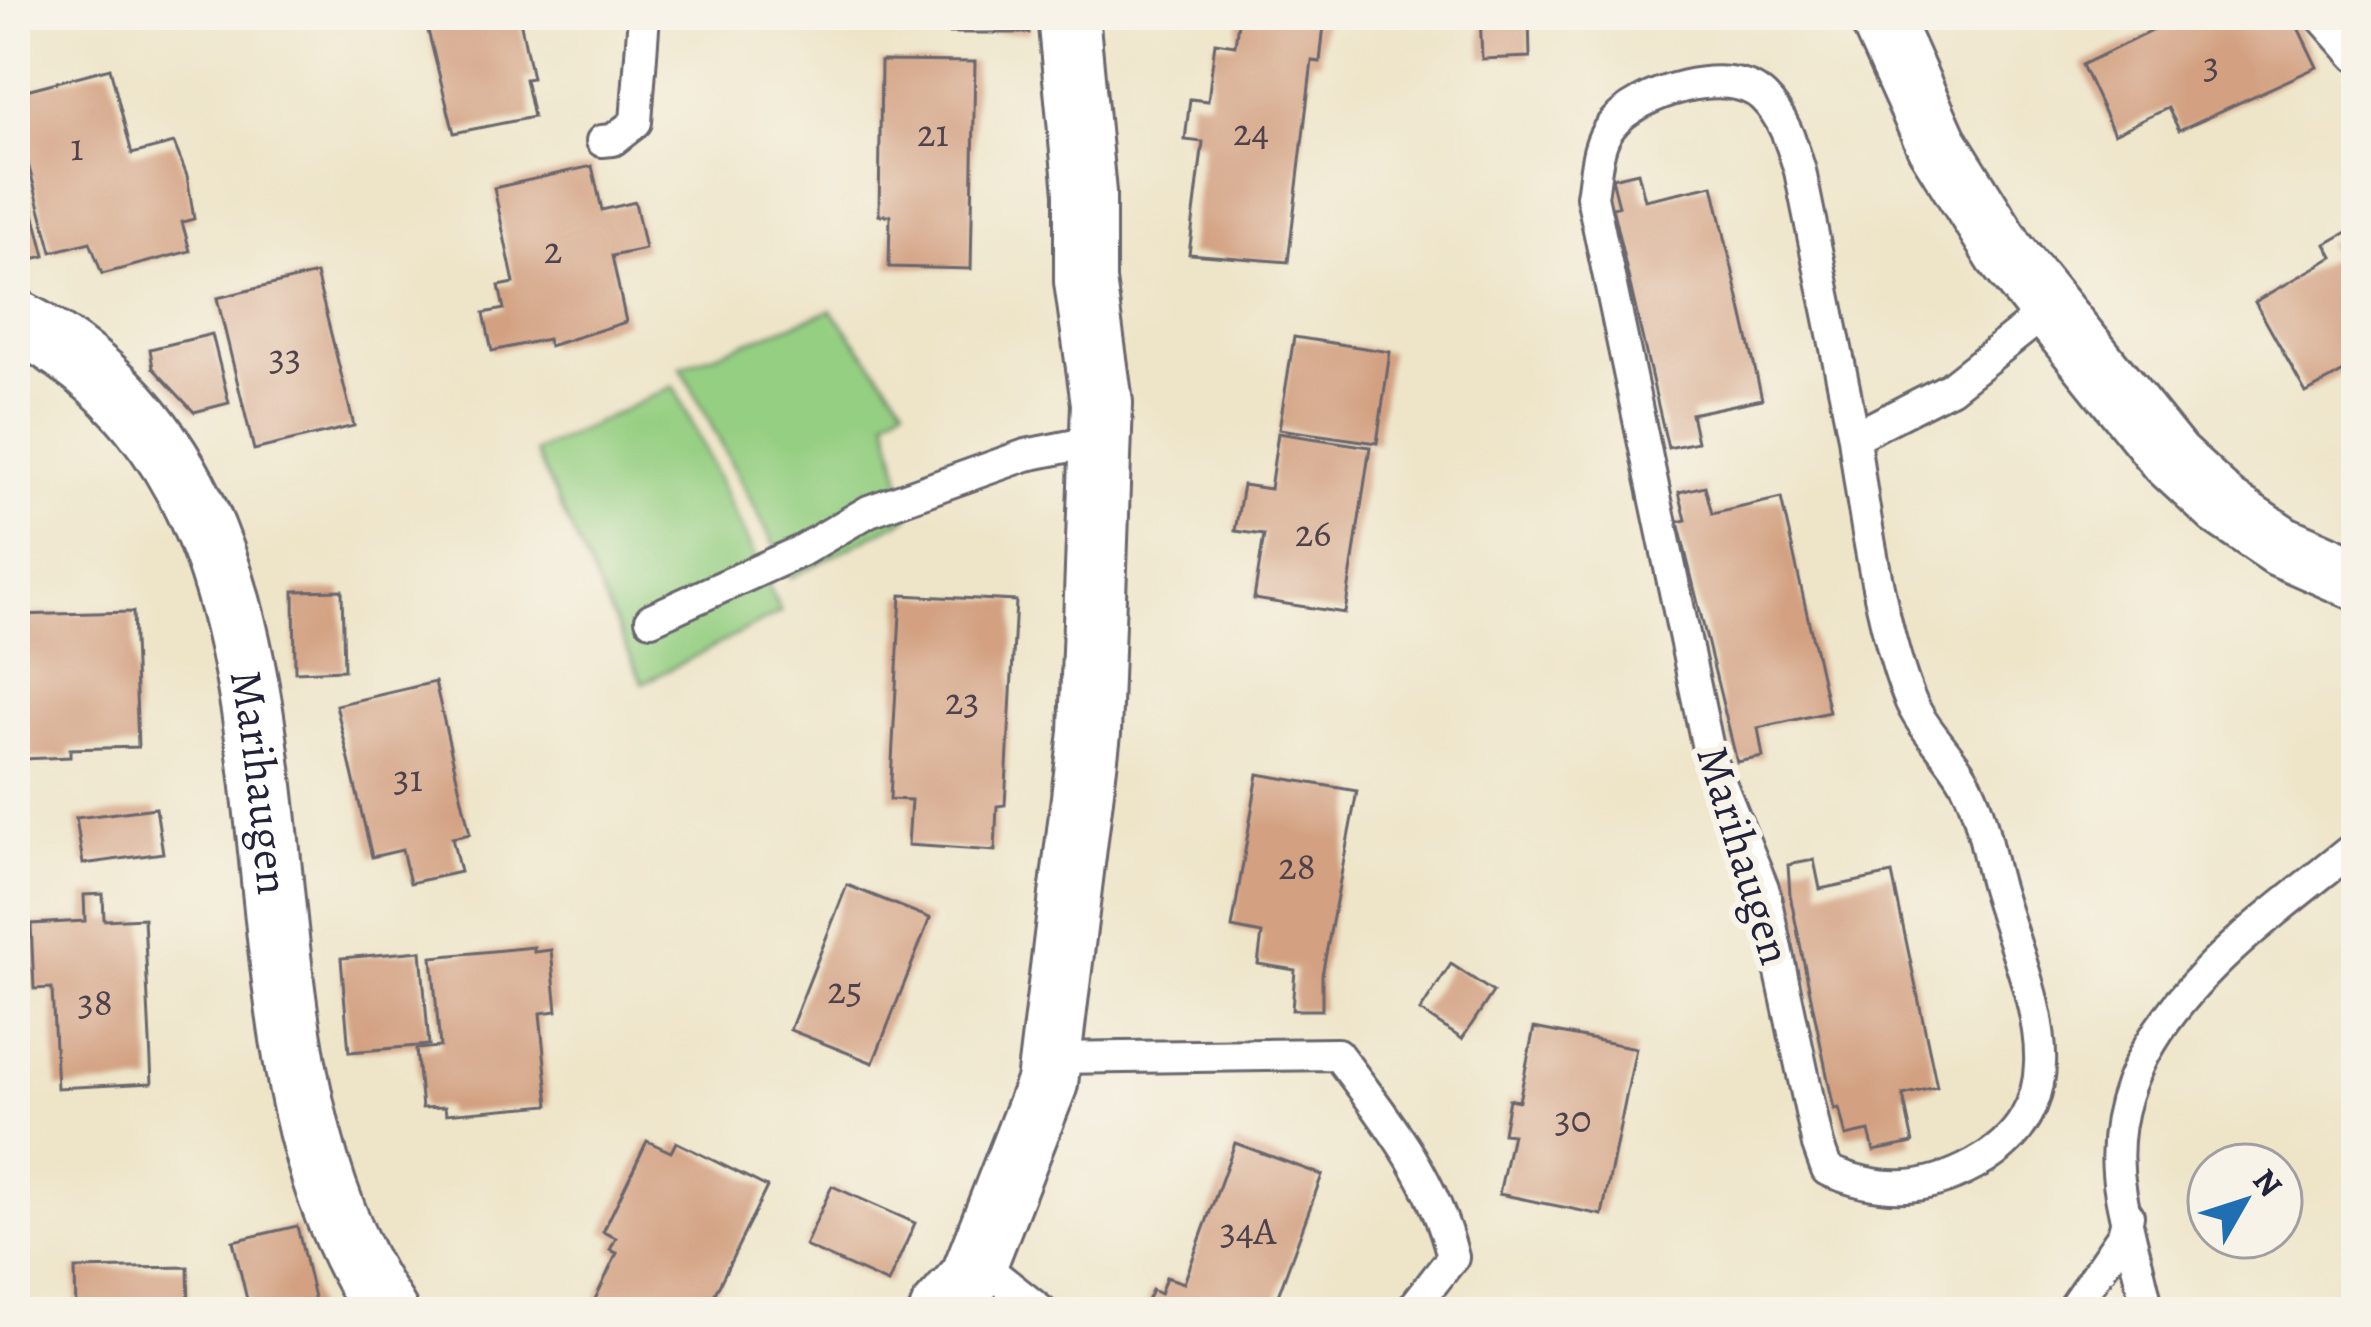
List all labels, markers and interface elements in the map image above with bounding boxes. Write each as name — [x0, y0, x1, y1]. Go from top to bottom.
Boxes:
house number: 3 — [2203, 38, 2219, 91]
house number: 24 — [1233, 105, 1269, 158]
house number: 21 — [917, 106, 949, 159]
house number: 1 — [70, 120, 84, 173]
house number: 2 — [544, 223, 562, 276]
house number: 33 — [269, 330, 301, 383]
house number: 26 — [1295, 506, 1331, 559]
street label: Marihaugen — [215, 665, 304, 897]
house number: 23 — [945, 674, 979, 727]
street label: Marihaugen — [1681, 738, 1807, 972]
house number: 31 — [393, 751, 423, 804]
house number: 28 — [1278, 839, 1316, 892]
house number: 25 — [827, 963, 863, 1016]
house number: 38 — [77, 975, 113, 1028]
house number: 30 — [1554, 1092, 1592, 1145]
north arrow — [2185, 1141, 2305, 1261]
text: N — [2243, 1159, 2293, 1206]
house number: 34A — [1220, 1204, 1278, 1257]

